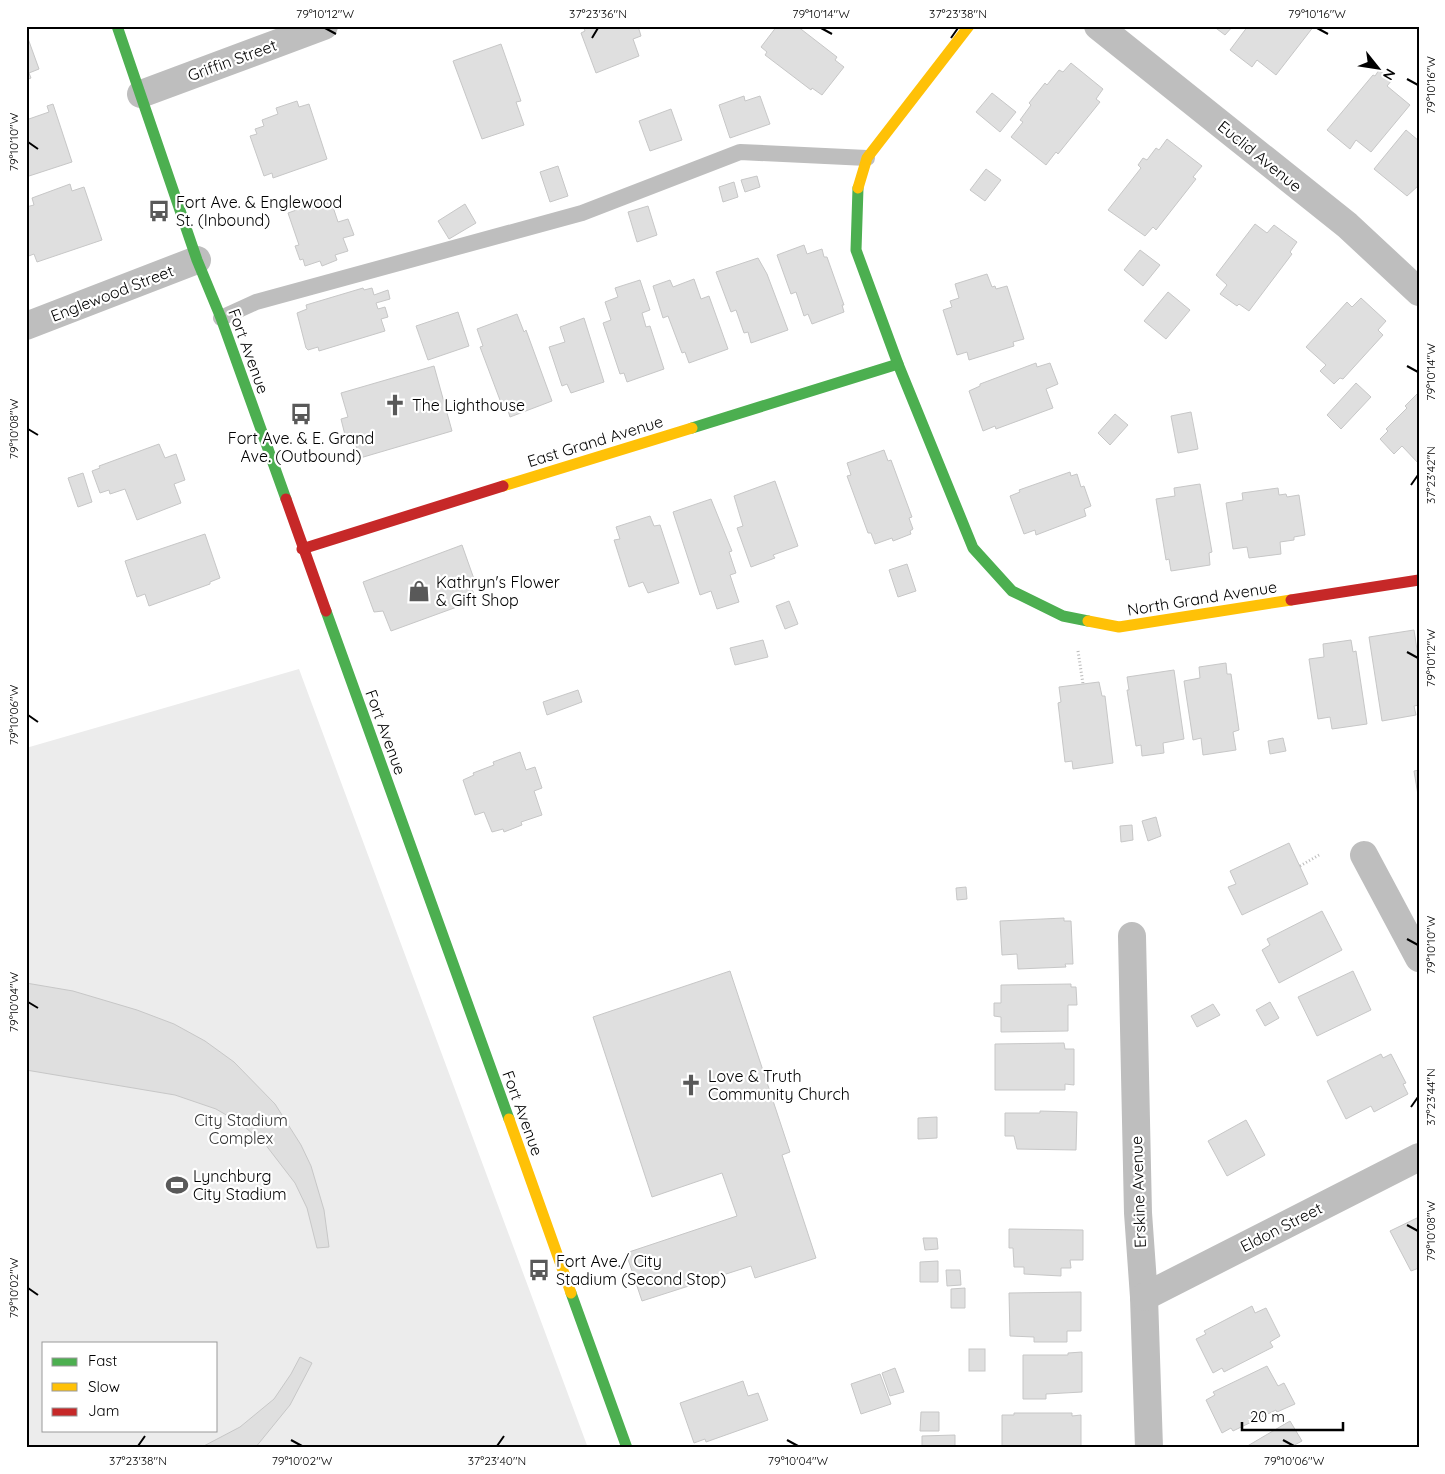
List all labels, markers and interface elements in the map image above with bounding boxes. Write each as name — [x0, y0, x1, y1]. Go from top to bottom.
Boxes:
text: 79°10'12"W — [296, 6, 354, 21]
text: 37°23'36"N — [569, 6, 627, 21]
text: 79°10'14"W — [792, 6, 850, 21]
text: 37°23'38"N — [929, 6, 987, 21]
text: 79°10'16"W — [1288, 6, 1346, 21]
street label: Griffin Street — [185, 35, 279, 85]
north arrow — [1352, 42, 1402, 92]
text: 79°10'16"W — [1423, 56, 1438, 114]
text: N — [1379, 66, 1400, 83]
text: 79°10'10"W — [6, 112, 21, 171]
street label: Euclid Avenue — [1214, 116, 1306, 196]
place label: Fort Ave. & Englewood St. (Inbound) — [176, 192, 342, 230]
bus stop icon: Fort Ave. & Englewood St. (Inbound) — [146, 198, 172, 224]
street label: Englewood Street — [48, 260, 176, 326]
street label: Fort Avenue — [224, 306, 274, 396]
text: 79°10'14"W — [1423, 343, 1438, 401]
church icon: The Lighthouse — [382, 392, 408, 418]
place label: The Lighthouse — [412, 395, 525, 415]
text: 79°10'08"W — [6, 398, 21, 459]
bus stop icon: Fort Ave. & E. Grand Ave. (Outbound) — [288, 401, 314, 427]
street label: East Grand Avenue — [525, 411, 665, 471]
place label: Fort Ave. & E. Grand Ave. (Outbound) — [228, 428, 374, 466]
text: 37°23'42"N — [1423, 446, 1438, 504]
place label: Kathryn's Flower & Gift Shop — [436, 572, 560, 610]
street label: North Grand Avenue — [1126, 576, 1278, 620]
shop icon: Kathryn's Flower & Gift Shop — [406, 578, 432, 604]
text: 79°10'12"W — [1423, 629, 1438, 687]
text: 79°10'06"W — [6, 684, 21, 745]
street label: Fort Avenue — [361, 687, 411, 777]
text: 79°10'10"W — [1423, 915, 1438, 974]
text: 79°10'04"W — [6, 971, 21, 1032]
place label: Love & Truth Community Church — [708, 1066, 850, 1104]
street label: Fort Avenue — [498, 1068, 548, 1158]
text: 37°23'44"N — [1423, 1068, 1438, 1126]
church icon: Love & Truth Community Church — [678, 1072, 704, 1098]
park label: City Stadium Complex — [194, 1110, 288, 1148]
street label: Erskine Avenue — [1126, 1136, 1150, 1248]
place label: Lynchburg City Stadium — [193, 1166, 287, 1204]
sports icon: Lynchburg City Stadium — [164, 1172, 190, 1198]
street label: Eldon Street — [1237, 1198, 1325, 1256]
text: 79°10'08"W — [1423, 1200, 1438, 1261]
place label: Fort Ave./ City Stadium (Second Stop) — [556, 1251, 726, 1289]
text: 79°10'02"W — [6, 1257, 21, 1318]
bus stop icon: Fort Ave./ City Stadium (Second Stop) — [526, 1257, 552, 1283]
legend — [42, 1342, 218, 1432]
text: Fast — [88, 1351, 117, 1370]
text: Slow — [88, 1377, 120, 1396]
scale bar — [1242, 1399, 1344, 1431]
text: Jam — [88, 1401, 119, 1420]
text: 20 m — [1250, 1407, 1285, 1426]
text: 37°23'38"N — [109, 1453, 167, 1468]
text: 79°10'02"W — [272, 1453, 333, 1468]
text: 37°23'40"N — [468, 1453, 526, 1468]
text: 79°10'04"W — [768, 1453, 829, 1468]
text: 79°10'06"W — [1264, 1453, 1325, 1468]

